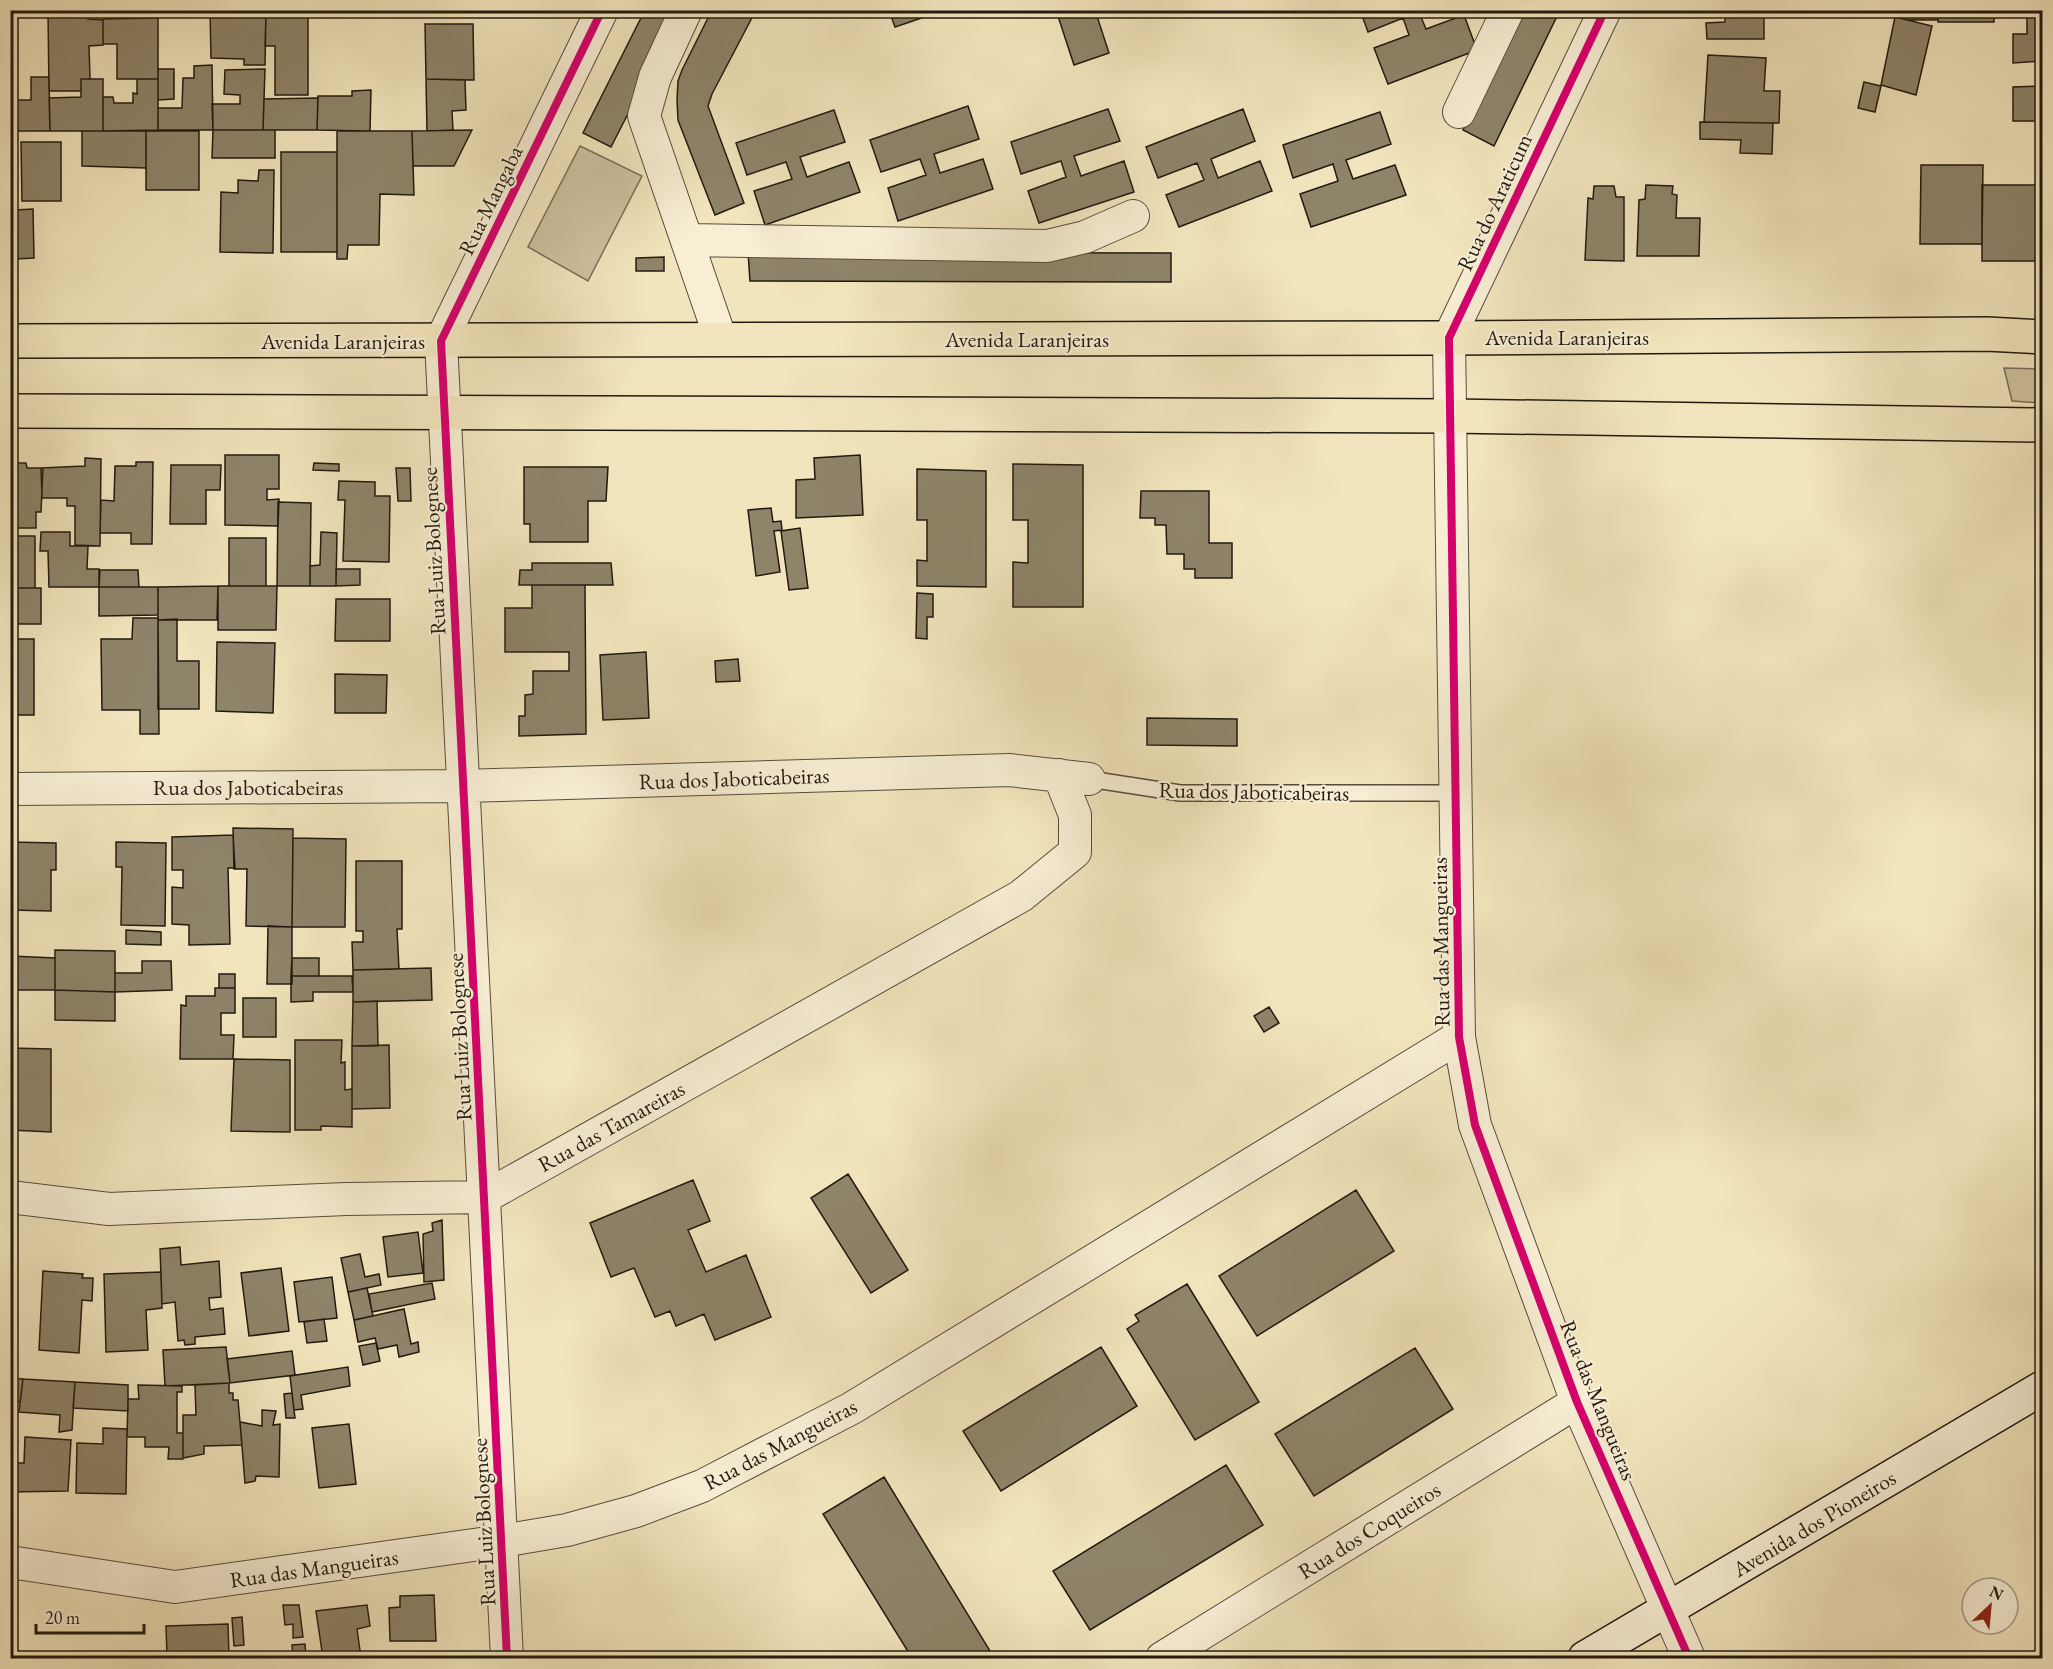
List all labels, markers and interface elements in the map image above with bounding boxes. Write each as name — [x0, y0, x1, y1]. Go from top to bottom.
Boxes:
street label: Rua do Araticum — [1450, 129, 1539, 275]
street label: Rua Mangaba — [451, 141, 529, 260]
street label: Avenida Laranjeiras — [1484, 323, 1649, 352]
street label: Avenida Laranjeiras — [944, 325, 1109, 354]
street label: Avenida Laranjeiras — [260, 327, 425, 356]
street label: Rua Luiz Bolognese — [415, 466, 452, 636]
street label: Rua dos Jaboticabeiras — [638, 761, 830, 796]
street label: Rua dos Jaboticabeiras — [153, 773, 343, 802]
street label: Rua dos Jaboticabeiras — [1158, 775, 1350, 808]
street label: Rua das Mangueiras — [1425, 857, 1456, 1027]
street label: Rua Luiz Bolognese — [441, 952, 478, 1122]
street label: Rua das Tamareiras — [533, 1074, 690, 1179]
street label: Rua das Mangueiras — [1553, 1316, 1644, 1484]
street label: Rua das Mangueiras — [698, 1392, 862, 1497]
street label: Rua Luiz Bolognese — [465, 1437, 502, 1607]
street label: Avenida dos Pioneiros — [1726, 1463, 1901, 1584]
street label: Rua dos Coqueiros — [1293, 1475, 1446, 1586]
street label: Rua das Mangueiras — [228, 1542, 400, 1595]
north arrow — [1960, 1576, 2020, 1636]
text: N — [1986, 1581, 2007, 1605]
scale bar — [36, 1597, 144, 1635]
text: 20 m — [45, 1606, 80, 1629]

